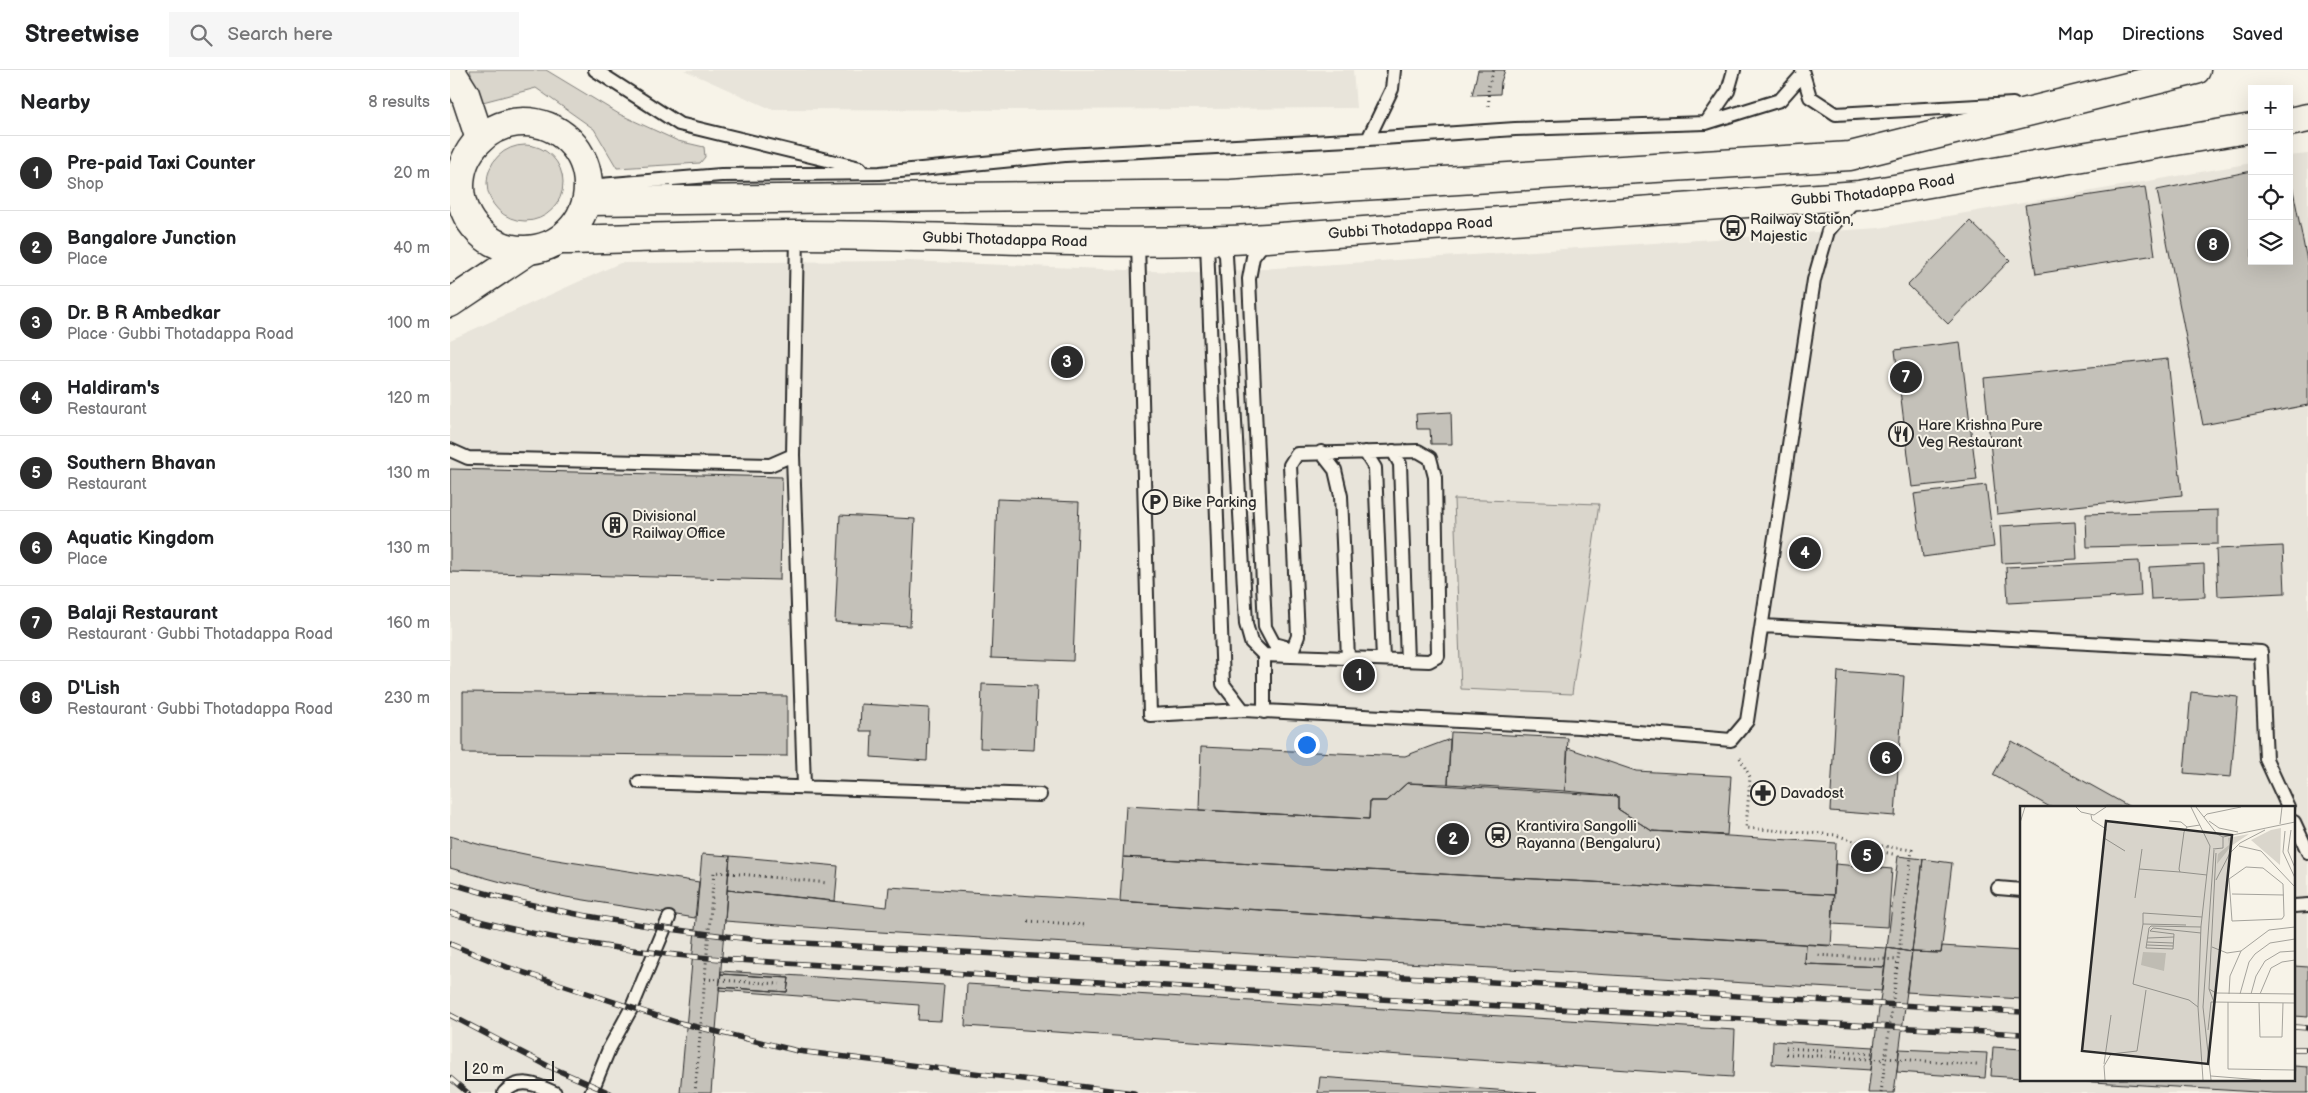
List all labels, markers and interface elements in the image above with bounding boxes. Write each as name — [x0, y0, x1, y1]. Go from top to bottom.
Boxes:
search box — [169, 12, 519, 57]
text: Streetwise — [25, 20, 139, 49]
icon: search — [187, 21, 215, 49]
text: Search here — [227, 23, 333, 46]
text: Map — [2058, 24, 2094, 45]
text: Directions — [2122, 24, 2204, 45]
text: Saved — [2232, 24, 2283, 45]
map controls — [2248, 85, 2293, 265]
button: + — [2248, 85, 2293, 130]
text: Nearby — [20, 90, 90, 115]
text: 8 results — [368, 93, 430, 112]
button: − — [2248, 130, 2293, 175]
text: Pre-paid Taxi Counter — [67, 152, 255, 175]
text: 1 — [33, 164, 39, 183]
text: 20 m — [394, 164, 430, 183]
street label: Gubbi Thotadappa Road — [1790, 170, 1956, 210]
text: Shop — [67, 175, 104, 194]
button: locate — [2248, 175, 2293, 220]
place label: Railway Station, Majestic — [1750, 210, 1854, 246]
street label: Gubbi Thotadappa Road — [1327, 213, 1493, 244]
bus stop icon: Railway Station, Majestic — [1720, 215, 1746, 241]
button: layers — [2248, 220, 2293, 265]
pin: 8 — [2197, 226, 2229, 264]
text: Bangalore Junction — [67, 227, 236, 250]
street label: Gubbi Thotadappa Road — [922, 228, 1087, 251]
text: 2 — [31, 239, 41, 258]
text: 40 m — [393, 239, 430, 258]
text: Place — [67, 250, 108, 269]
text: Dr. B R Ambedkar — [67, 302, 221, 325]
text: 3 — [31, 314, 41, 333]
text: 100 m — [387, 314, 430, 333]
text: Place · Gubbi Thotadappa Road — [67, 325, 294, 344]
pin: 3 — [1051, 343, 1083, 381]
pin: 7 — [1890, 358, 1922, 396]
text: Haldiram's — [67, 377, 160, 400]
text: 4 — [31, 389, 41, 408]
text: 120 m — [387, 389, 430, 408]
text: Restaurant — [67, 400, 147, 419]
place label: Hare Krishna Pure Veg Restaurant — [1918, 416, 2043, 452]
restaurant icon: Hare Krishna Pure Veg Restaurant — [1888, 421, 1914, 447]
text: Southern Bhavan — [67, 452, 216, 475]
text: 5 — [31, 464, 41, 483]
text: 130 m — [387, 464, 430, 483]
text: Restaurant — [67, 475, 147, 494]
parking icon: Bike Parking — [1142, 489, 1168, 515]
place label: Bike Parking — [1172, 493, 1257, 512]
place label: Divisional Railway Office — [632, 507, 725, 543]
building icon: Divisional Railway Office — [602, 512, 628, 538]
text: Aquatic Kingdom — [67, 527, 214, 550]
pin: 4 — [1789, 534, 1821, 572]
text: 6 — [31, 539, 41, 558]
text: 130 m — [387, 539, 430, 558]
text: Place — [67, 550, 108, 569]
text: Balaji Restaurant — [67, 602, 218, 625]
text: 7 — [32, 614, 40, 633]
text: 160 m — [387, 614, 430, 633]
text: Restaurant · Gubbi Thotadappa Road — [67, 625, 333, 644]
pin: 1 — [1343, 656, 1375, 694]
text: D'Lish — [67, 677, 120, 700]
text: 8 — [31, 689, 41, 708]
text: 230 m — [384, 689, 430, 708]
text: Restaurant · Gubbi Thotadappa Road — [67, 700, 333, 719]
your location — [1294, 732, 1320, 758]
pin: 6 — [1870, 739, 1902, 777]
pharmacy icon: Davadost — [1750, 780, 1776, 806]
place label: Davadost — [1780, 784, 1844, 803]
inset map — [2020, 806, 2296, 1080]
place label: Krantivira Sangolli Rayanna (Bengaluru) — [1516, 817, 1661, 853]
pin: 2 — [1437, 820, 1469, 858]
station icon: Krantivira Sangolli Rayanna (Bengaluru) — [1485, 822, 1511, 848]
pin: 5 — [1851, 837, 1883, 875]
scale bar — [465, 1058, 554, 1081]
text: 20 m — [472, 1061, 504, 1078]

